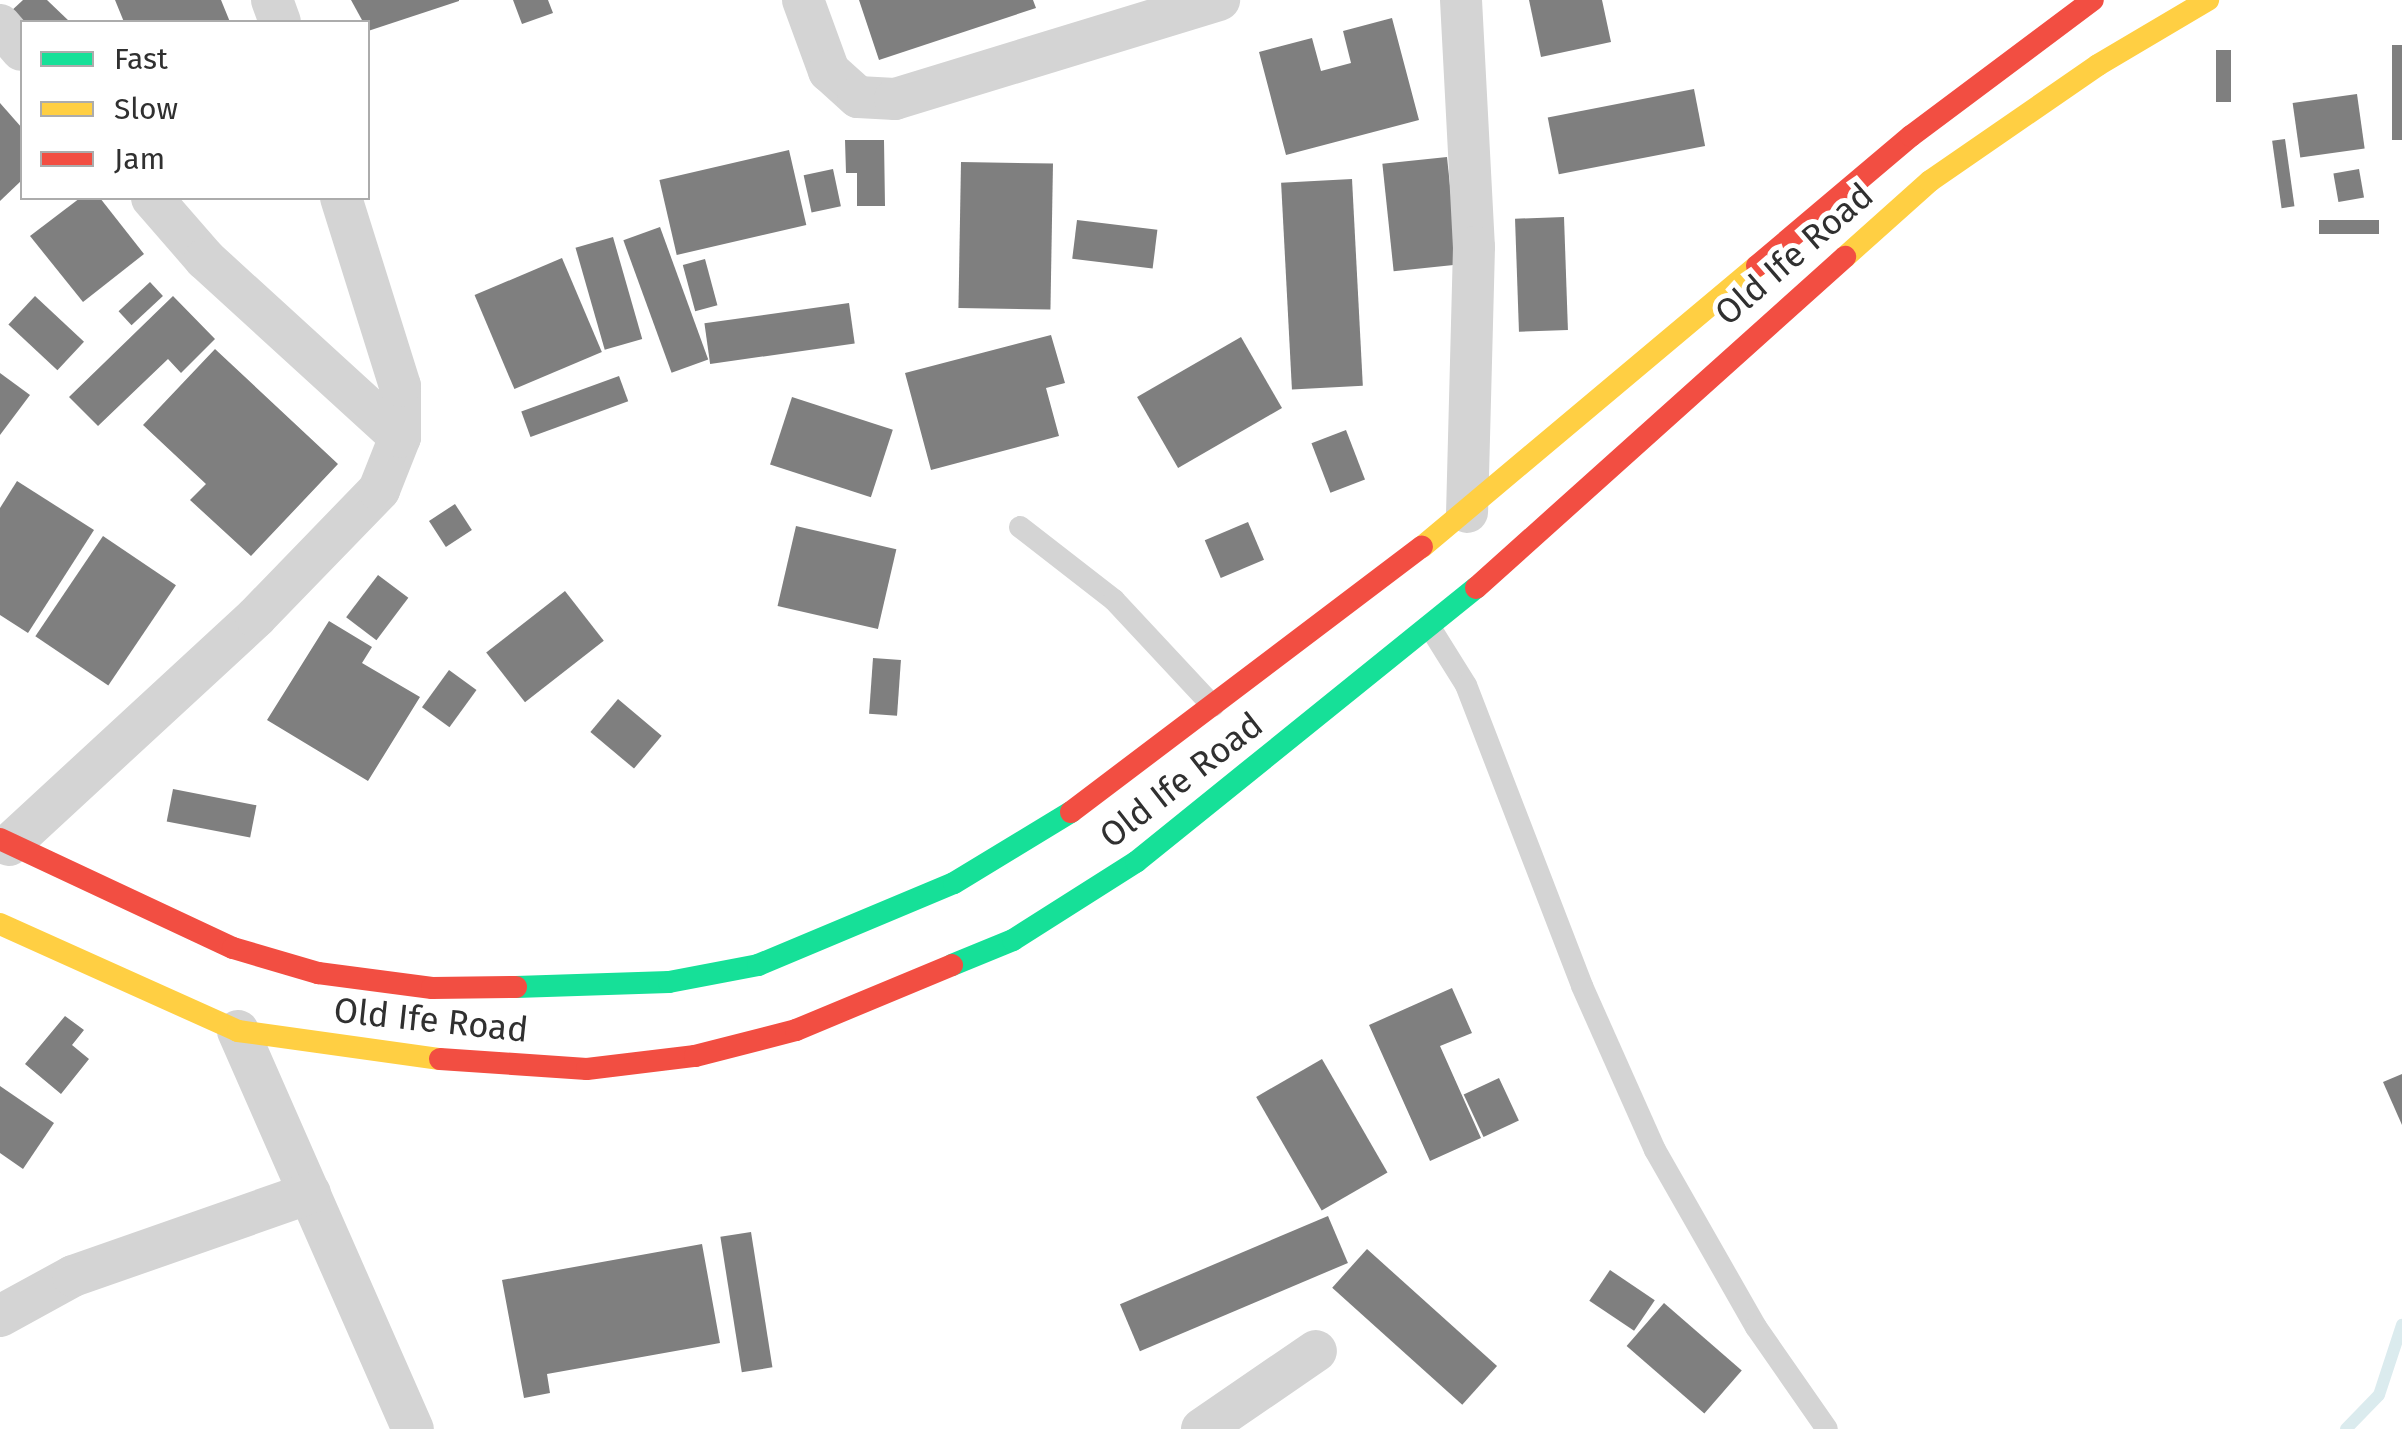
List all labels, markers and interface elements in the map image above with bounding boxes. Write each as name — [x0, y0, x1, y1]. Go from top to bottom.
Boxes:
legend — [20, 20, 370, 200]
text: Fast — [114, 41, 168, 77]
text: Slow — [114, 91, 178, 127]
text: Jam — [114, 141, 165, 177]
street label: Old Ife Road — [1707, 174, 1881, 334]
street label: Old Ife Road — [1091, 703, 1271, 857]
street label: Old Ife Road — [332, 989, 530, 1051]

